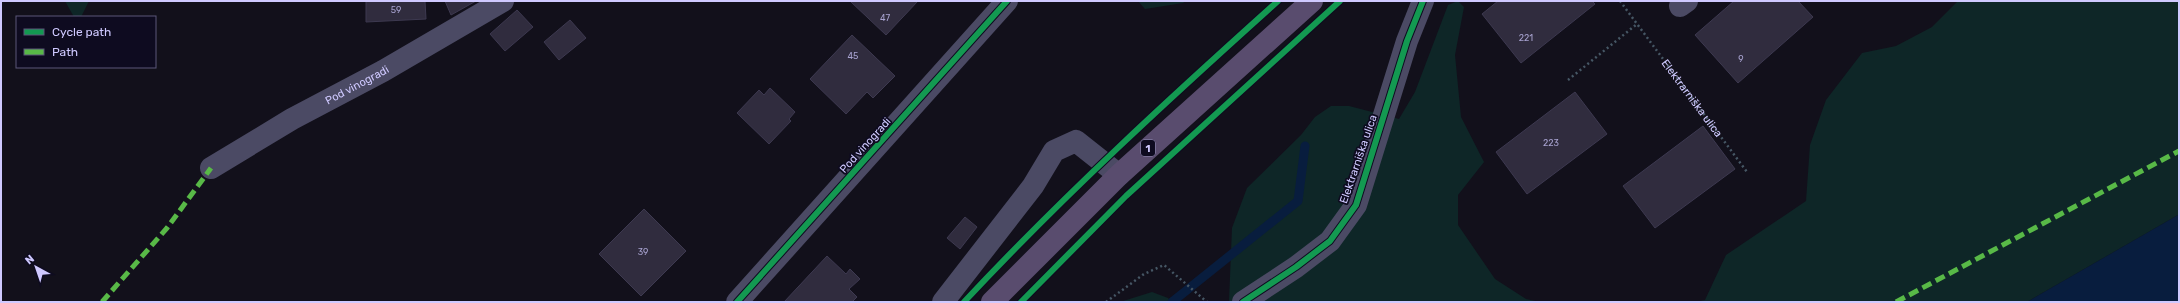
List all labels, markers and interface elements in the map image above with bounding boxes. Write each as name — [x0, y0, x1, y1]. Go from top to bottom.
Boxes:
house number: 59 — [391, 5, 401, 15]
house number: 47 — [880, 13, 890, 23]
legend — [16, 16, 156, 68]
text: Cycle path — [52, 25, 111, 39]
house number: 221 — [1519, 33, 1533, 43]
text: Path — [52, 45, 78, 59]
house number: 45 — [848, 51, 858, 61]
house number: 9 — [1738, 54, 1744, 64]
street label: Elektrarniška ulica — [1659, 57, 1725, 140]
street label: Pod vinogradi — [323, 63, 391, 107]
street label: Elektrarniška ulica — [1337, 113, 1380, 205]
street label: Pod vinogradi — [837, 115, 894, 176]
house number: 223 — [1543, 138, 1559, 148]
road number: 1 — [1141, 140, 1155, 156]
north arrow — [16, 247, 56, 287]
house number: 39 — [638, 247, 648, 257]
text: N — [23, 252, 37, 267]

